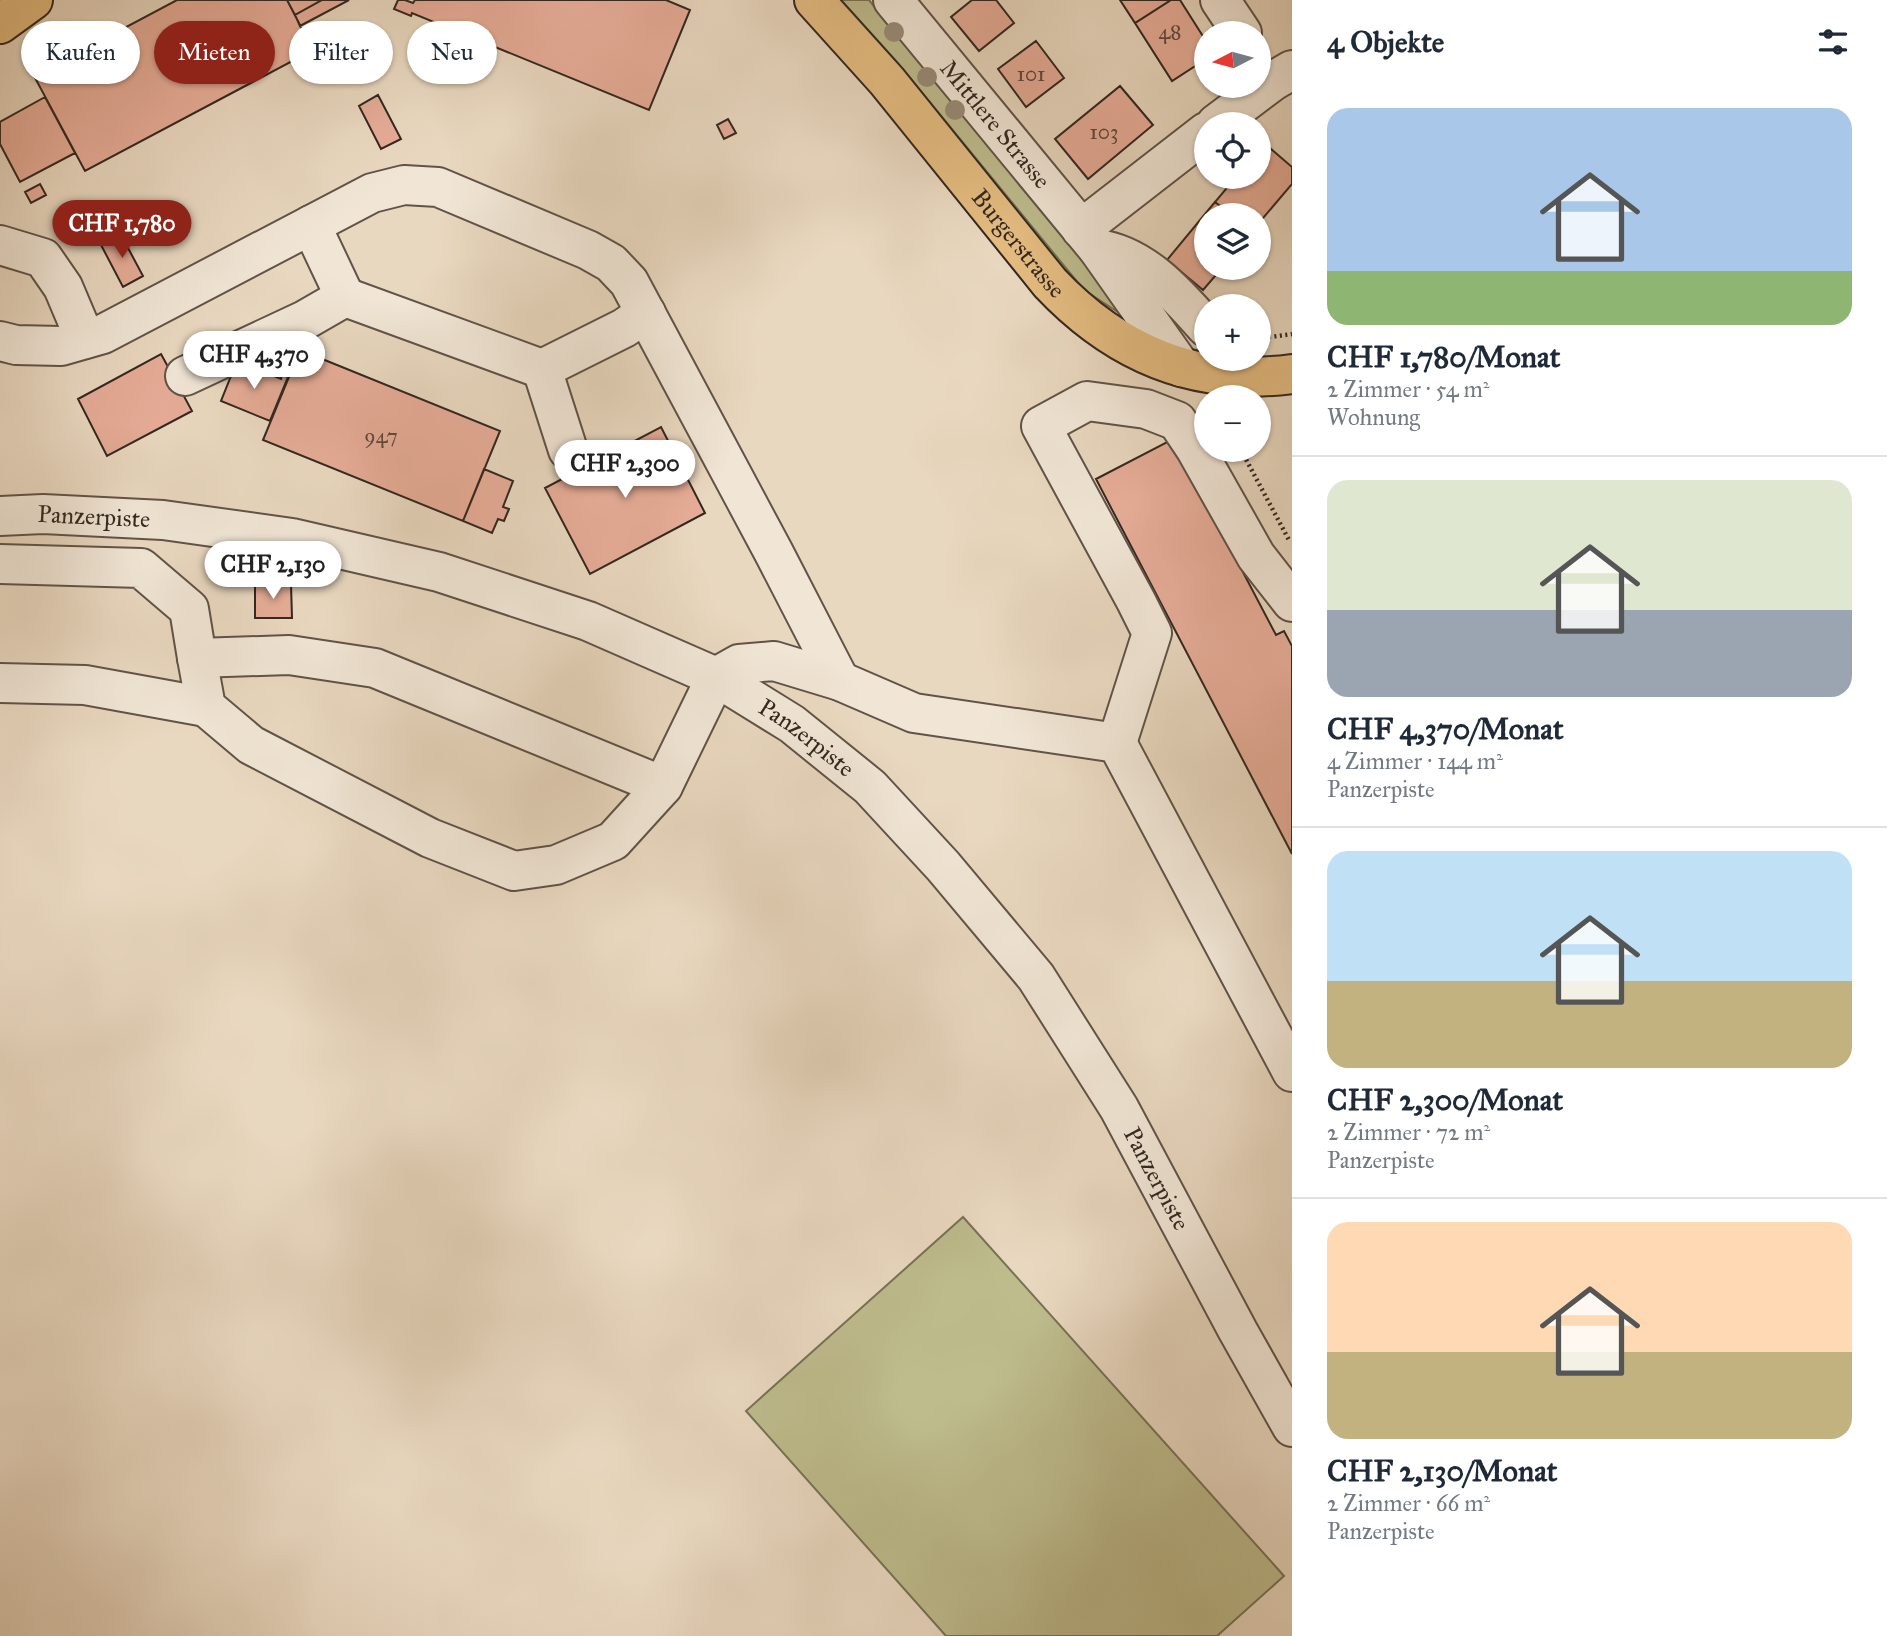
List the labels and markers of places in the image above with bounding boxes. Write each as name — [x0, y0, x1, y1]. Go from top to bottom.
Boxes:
pin: CHF 1,780 — [42, 201, 202, 260]
pin: CHF 4,370 — [174, 332, 334, 391]
pin: CHF 2,300 — [545, 440, 705, 500]
pin: CHF 2,130 — [193, 542, 353, 601]

